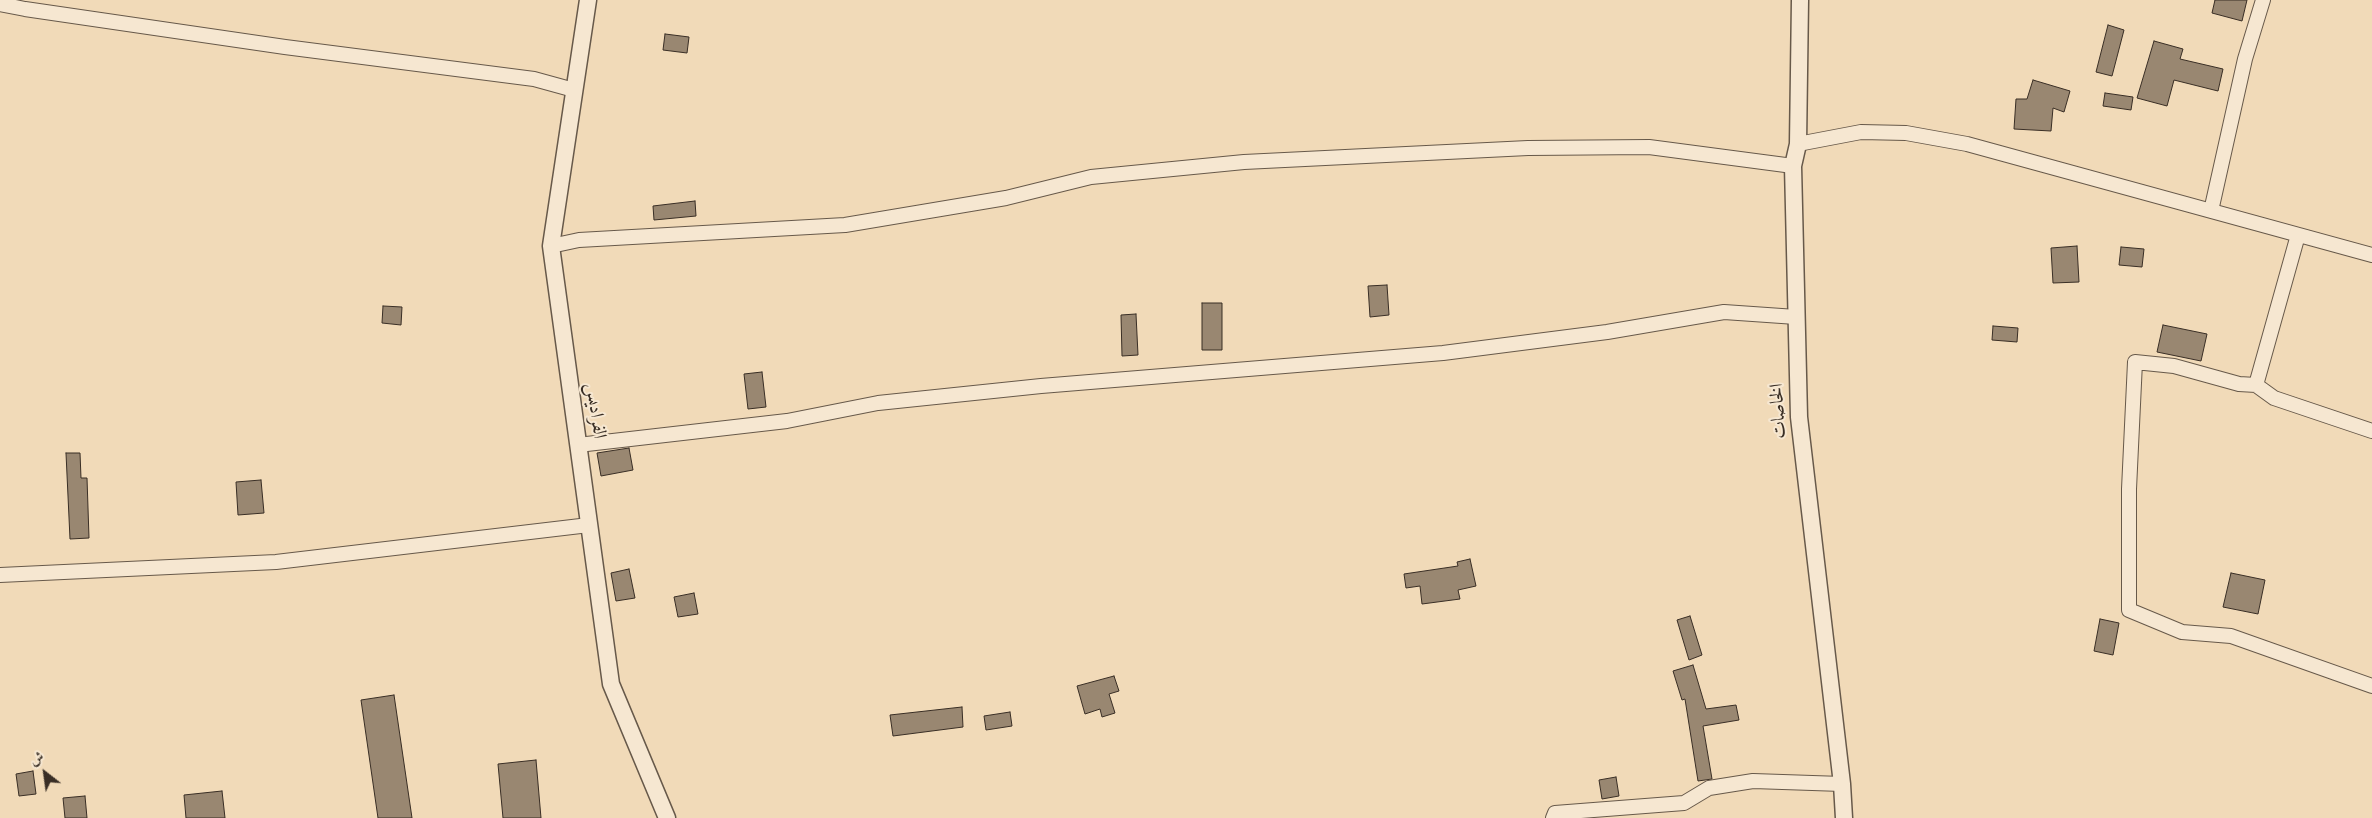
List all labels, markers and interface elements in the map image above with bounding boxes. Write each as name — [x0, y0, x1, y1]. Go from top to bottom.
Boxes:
street label: الفراديس — [579, 382, 609, 440]
street label: الخاصات — [1767, 383, 1793, 439]
north arrow — [20, 748, 70, 798]
text: ش — [26, 748, 48, 771]

